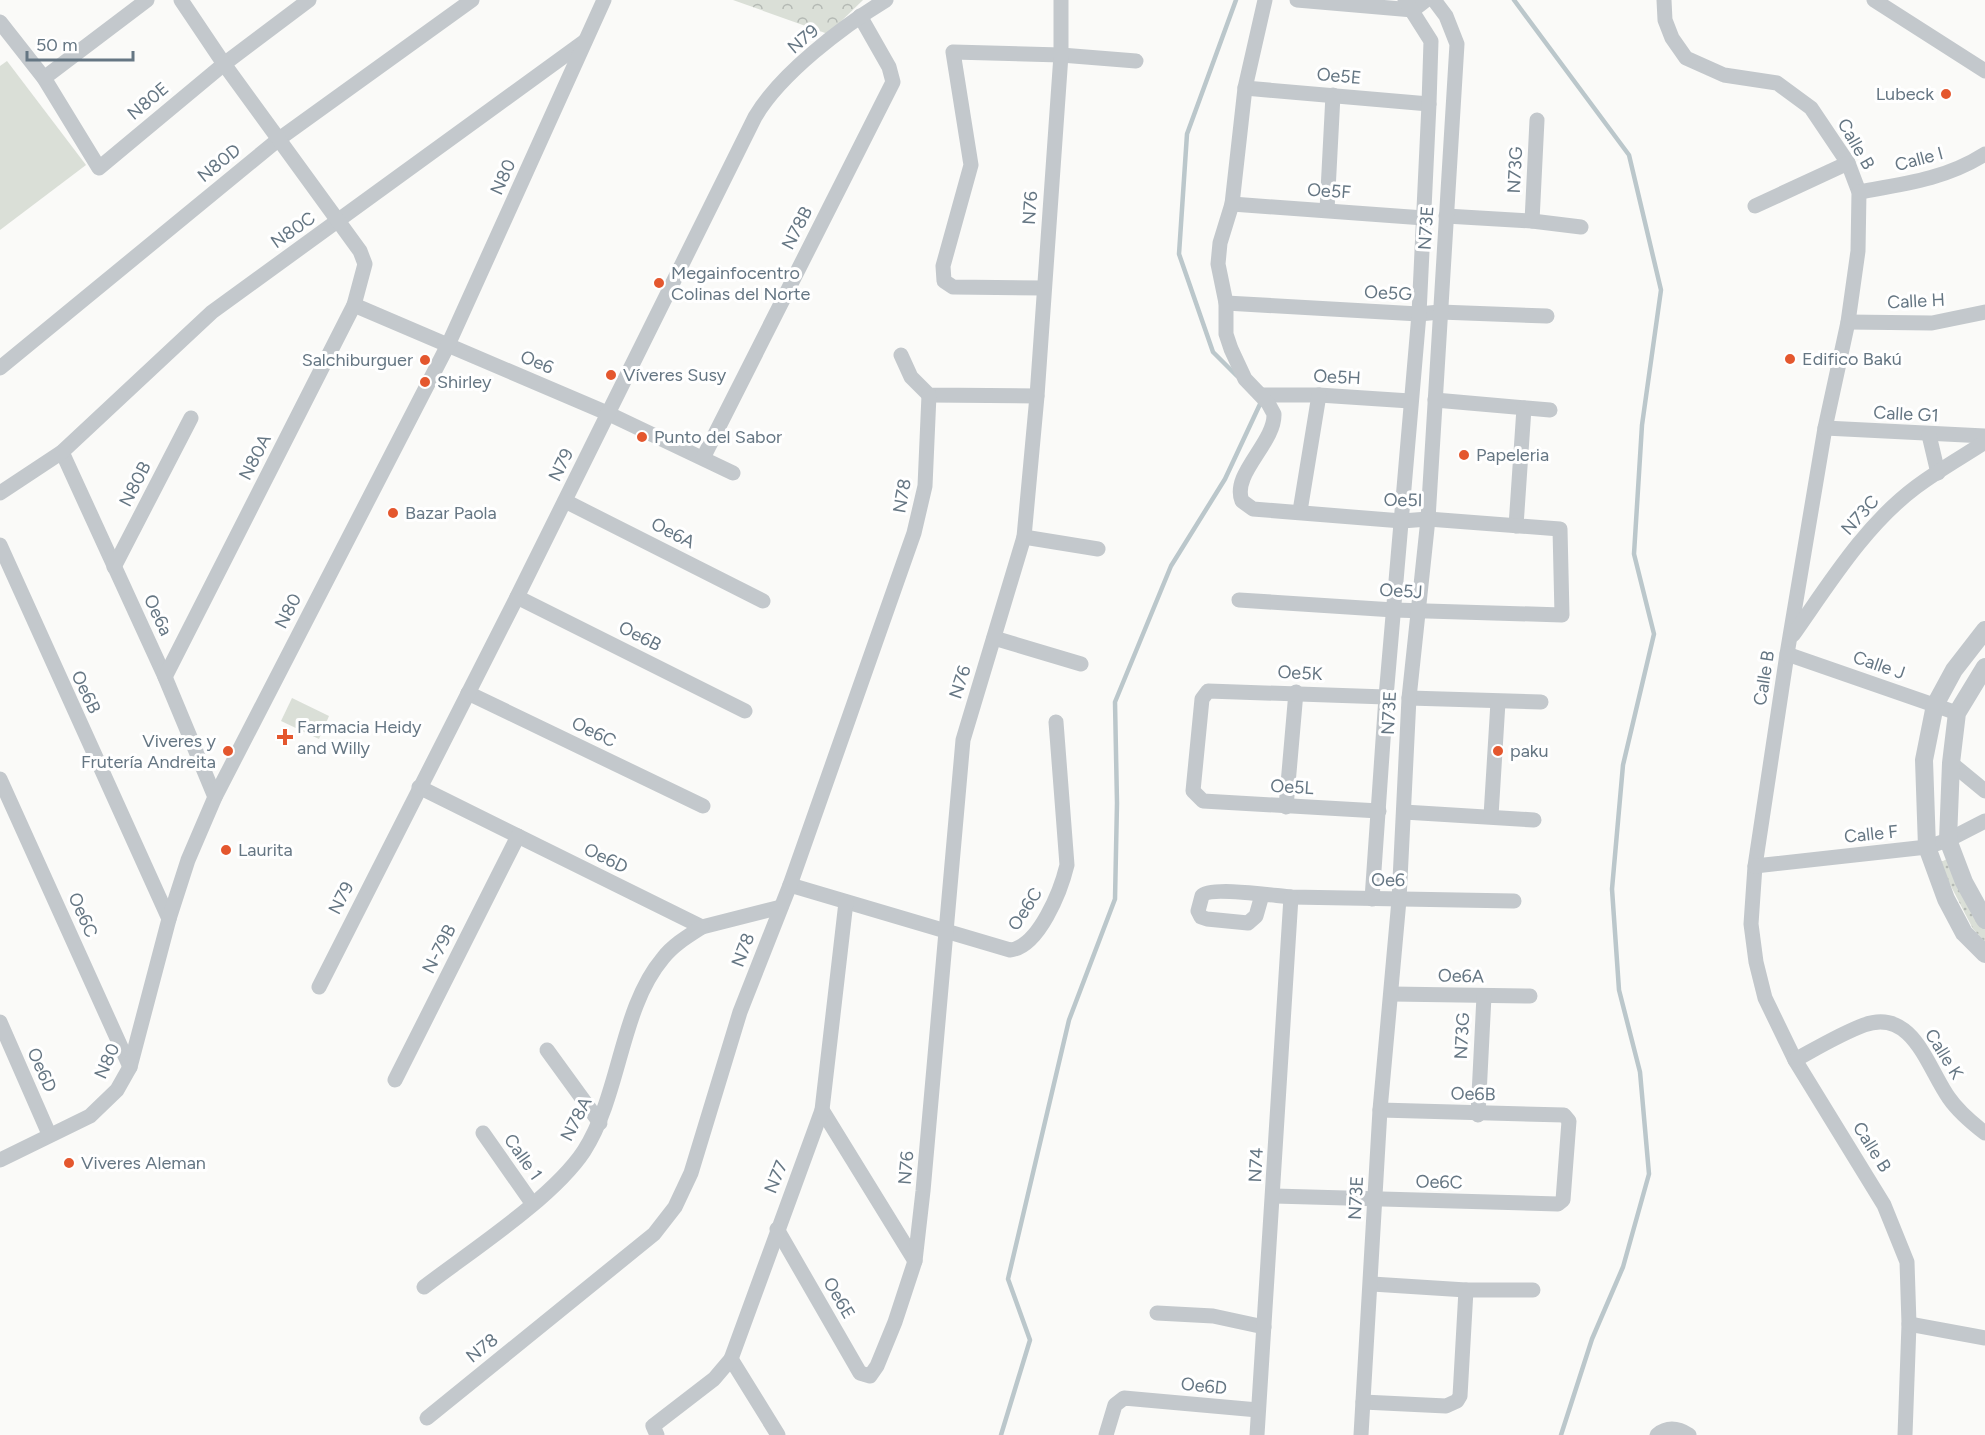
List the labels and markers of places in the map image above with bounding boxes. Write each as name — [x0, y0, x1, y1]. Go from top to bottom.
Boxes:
place label: Lubeck — [1876, 83, 1934, 105]
marker: Lubeck — [1939, 87, 1953, 101]
place label: Megainfocentro Colinas del Norte — [671, 262, 811, 305]
marker: Megainfocentro Colinas del Norte — [652, 276, 666, 290]
place label: Edifico Bakú — [1802, 348, 1902, 370]
place label: Salchiburguer — [302, 349, 413, 371]
marker: Edifico Bakú — [1783, 352, 1797, 366]
marker: Salchiburguer — [418, 353, 432, 367]
place label: Víveres Susy — [623, 364, 727, 386]
marker: Víveres Susy — [604, 368, 618, 382]
place label: Shirley — [437, 371, 492, 393]
marker: Shirley — [418, 375, 432, 389]
place label: Punto del Sabor — [654, 426, 782, 448]
marker: Punto del Sabor — [635, 430, 649, 444]
place label: Papeleria — [1476, 444, 1549, 466]
marker: Papeleria — [1457, 448, 1471, 462]
place label: Bazar Paola — [405, 502, 497, 524]
marker: Bazar Paola — [386, 506, 400, 520]
place label: Farmacia Heidy and Willy — [297, 716, 422, 759]
place label: Viveres y Frutería Andreita — [81, 730, 217, 773]
marker: Farmacia Heidy and Willy — [278, 730, 292, 744]
place label: paku — [1510, 740, 1549, 762]
marker: Viveres y Frutería Andreita — [221, 744, 235, 758]
marker: paku — [1491, 744, 1505, 758]
place label: Laurita — [238, 839, 293, 861]
marker: Laurita — [219, 843, 233, 857]
place label: Viveres Aleman — [81, 1152, 206, 1174]
marker: Viveres Aleman — [62, 1156, 76, 1170]

